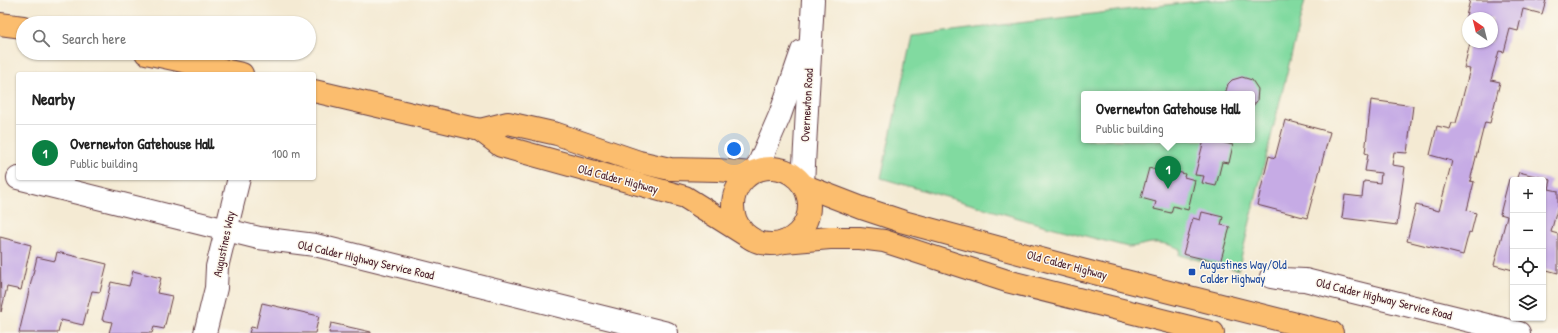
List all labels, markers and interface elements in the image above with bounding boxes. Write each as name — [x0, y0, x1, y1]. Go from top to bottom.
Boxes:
north arrow — [1462, 12, 1498, 48]
search box — [16, 16, 316, 60]
icon: search — [30, 27, 52, 49]
text: Search here — [62, 28, 126, 49]
street label: Overnewton Road — [796, 68, 817, 142]
text: Nearby — [32, 87, 75, 110]
popup — [1081, 91, 1255, 143]
text: Overnewton Gatehouse Hall — [1096, 98, 1240, 119]
text: Public building — [1096, 119, 1164, 137]
text: Overnewton Gatehouse Hall — [70, 133, 214, 154]
your location — [724, 139, 744, 159]
text: 1 — [43, 144, 47, 162]
text: 100 m — [272, 144, 300, 162]
text: Public building — [70, 154, 138, 172]
pin: 1 — [1155, 156, 1181, 189]
street label: Old Calder Highway — [576, 160, 660, 197]
map controls — [1510, 177, 1546, 321]
button: + — [1510, 177, 1546, 213]
street label: Augustines Way — [208, 209, 239, 278]
button: − — [1510, 213, 1546, 249]
street label: Old Calder Highway Service Road — [296, 236, 436, 284]
street label: Old Calder Highway — [1025, 246, 1109, 283]
button: locate — [1510, 249, 1546, 285]
place label: Augustines Way/Old Calder Highway — [1200, 256, 1287, 287]
marker: Augustines Way/Old Calder Highway — [1187, 267, 1197, 277]
street label: Old Calder Highway Service Road — [1314, 273, 1454, 324]
button: layers — [1510, 285, 1546, 321]

